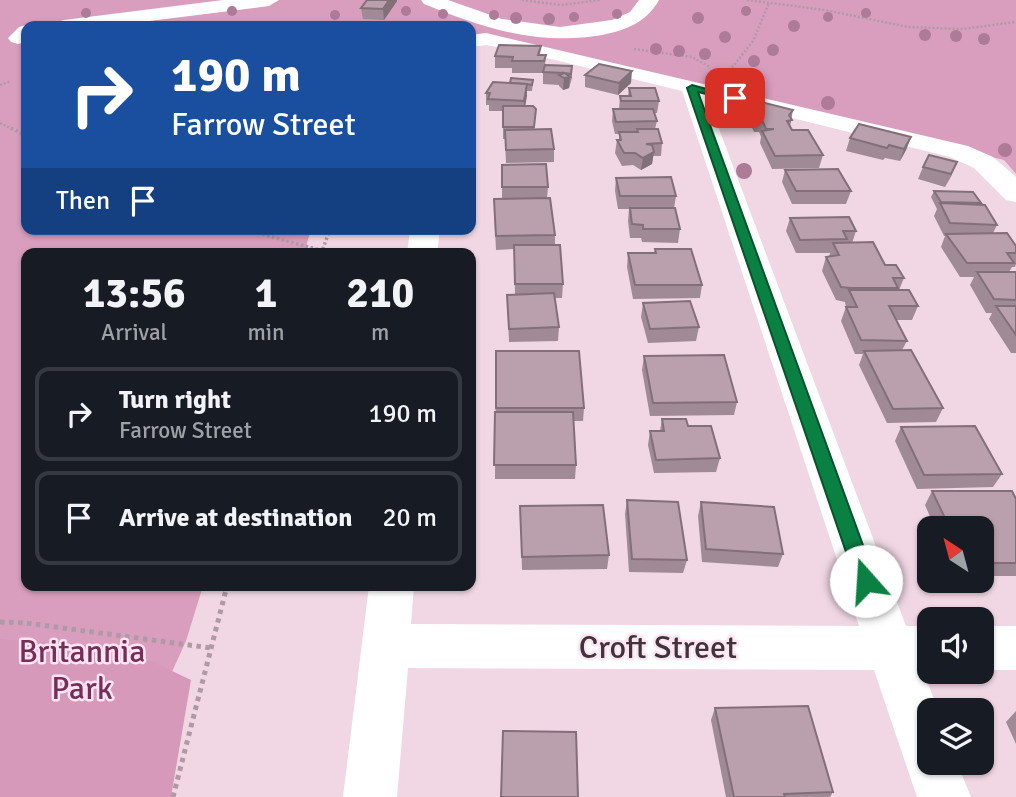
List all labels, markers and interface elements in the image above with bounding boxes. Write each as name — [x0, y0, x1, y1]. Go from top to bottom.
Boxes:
text: 190 m — [171, 45, 301, 105]
icon: right — [56, 49, 147, 140]
pin — [705, 68, 765, 128]
icon: arrive — [716, 79, 754, 117]
text: Farrow Street — [171, 105, 356, 144]
icon: arrive — [124, 182, 162, 220]
text: Then — [56, 185, 110, 217]
text: 13:56 — [83, 268, 186, 319]
text: 1 — [255, 268, 277, 319]
text: 210 — [346, 268, 414, 319]
text: Arrival — [101, 318, 167, 347]
text: min — [247, 318, 285, 347]
text: m — [371, 318, 389, 347]
text: Turn right — [119, 384, 231, 416]
icon: right — [60, 395, 98, 433]
text: 190 m — [368, 398, 437, 430]
text: Farrow Street — [119, 416, 252, 445]
icon: arrive — [60, 499, 98, 537]
text: Arrive at destination — [119, 502, 352, 534]
text: 20 m — [382, 502, 437, 534]
north arrow — [917, 516, 994, 593]
map controls — [917, 516, 994, 775]
position arrow — [829, 544, 903, 618]
button: sound — [917, 607, 994, 684]
street label: Croft Street — [579, 628, 737, 667]
park label: Britannia Park — [19, 632, 145, 708]
button: layers — [917, 698, 994, 775]

